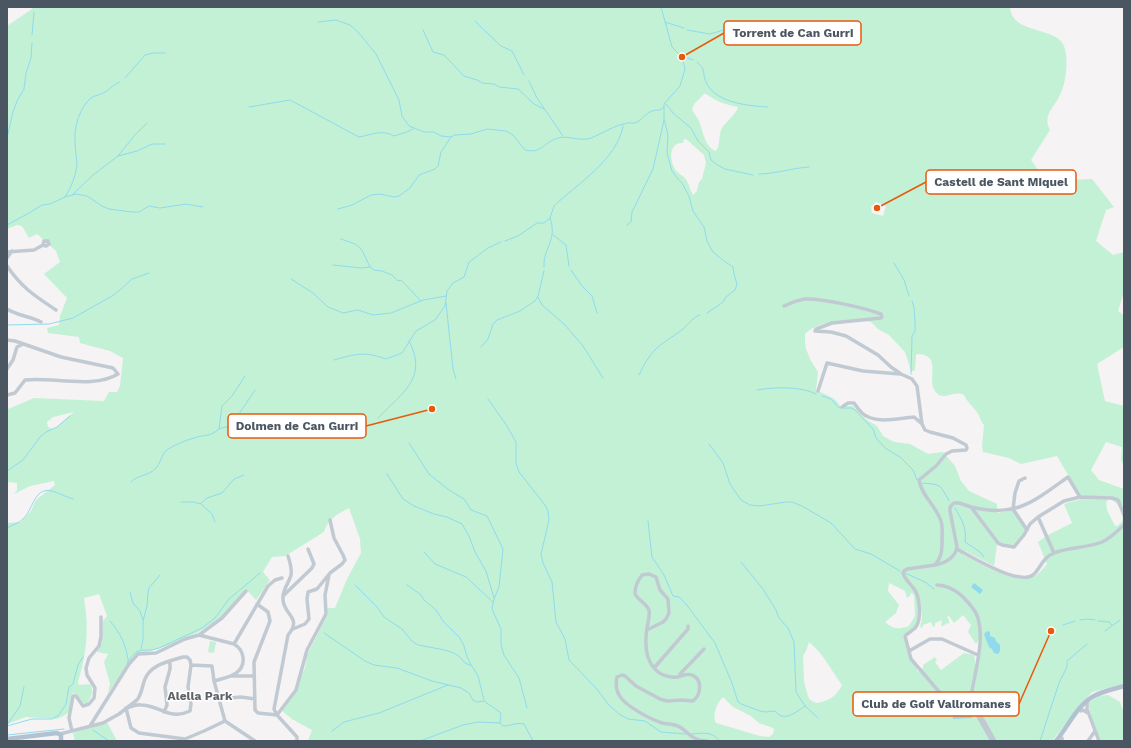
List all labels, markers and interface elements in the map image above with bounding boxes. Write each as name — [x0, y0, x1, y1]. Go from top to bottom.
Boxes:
callout: Torrent de Can Gurri — [724, 21, 861, 45]
text: Torrent de Can Gurri — [732, 26, 854, 40]
callout: Castell de Sant Miquel — [926, 170, 1076, 194]
text: Castell de Sant Miquel — [934, 175, 1068, 189]
callout: Dolmen de Can Gurri — [228, 414, 366, 438]
text: Dolmen de Can Gurri — [236, 419, 358, 433]
district label: Alella Park — [168, 689, 233, 703]
callout: Club de Golf Vallromanes — [853, 692, 1019, 716]
text: Club de Golf Vallromanes — [861, 697, 1011, 711]

